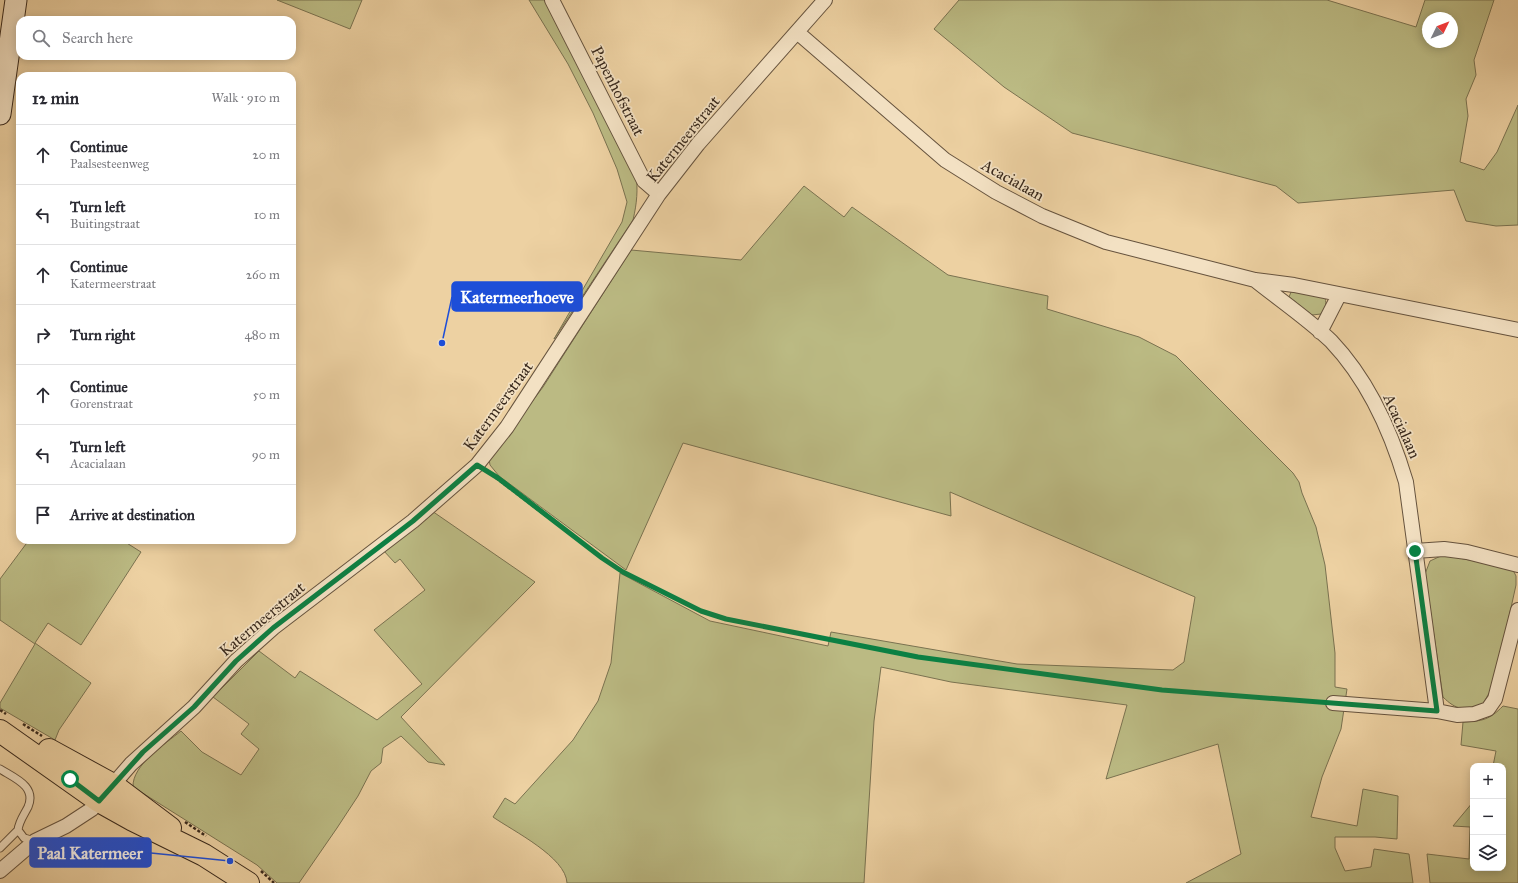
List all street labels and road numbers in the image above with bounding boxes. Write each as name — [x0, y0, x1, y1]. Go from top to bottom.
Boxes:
street label: Papenhofstraat — [587, 43, 649, 139]
street label: Katermeerstraat — [642, 92, 724, 186]
street label: Acacialaan — [978, 155, 1048, 205]
street label: Katermeerstraat — [459, 357, 537, 454]
street label: Acacialaan — [1379, 390, 1425, 462]
street label: Katermeerstraat — [215, 577, 309, 660]

